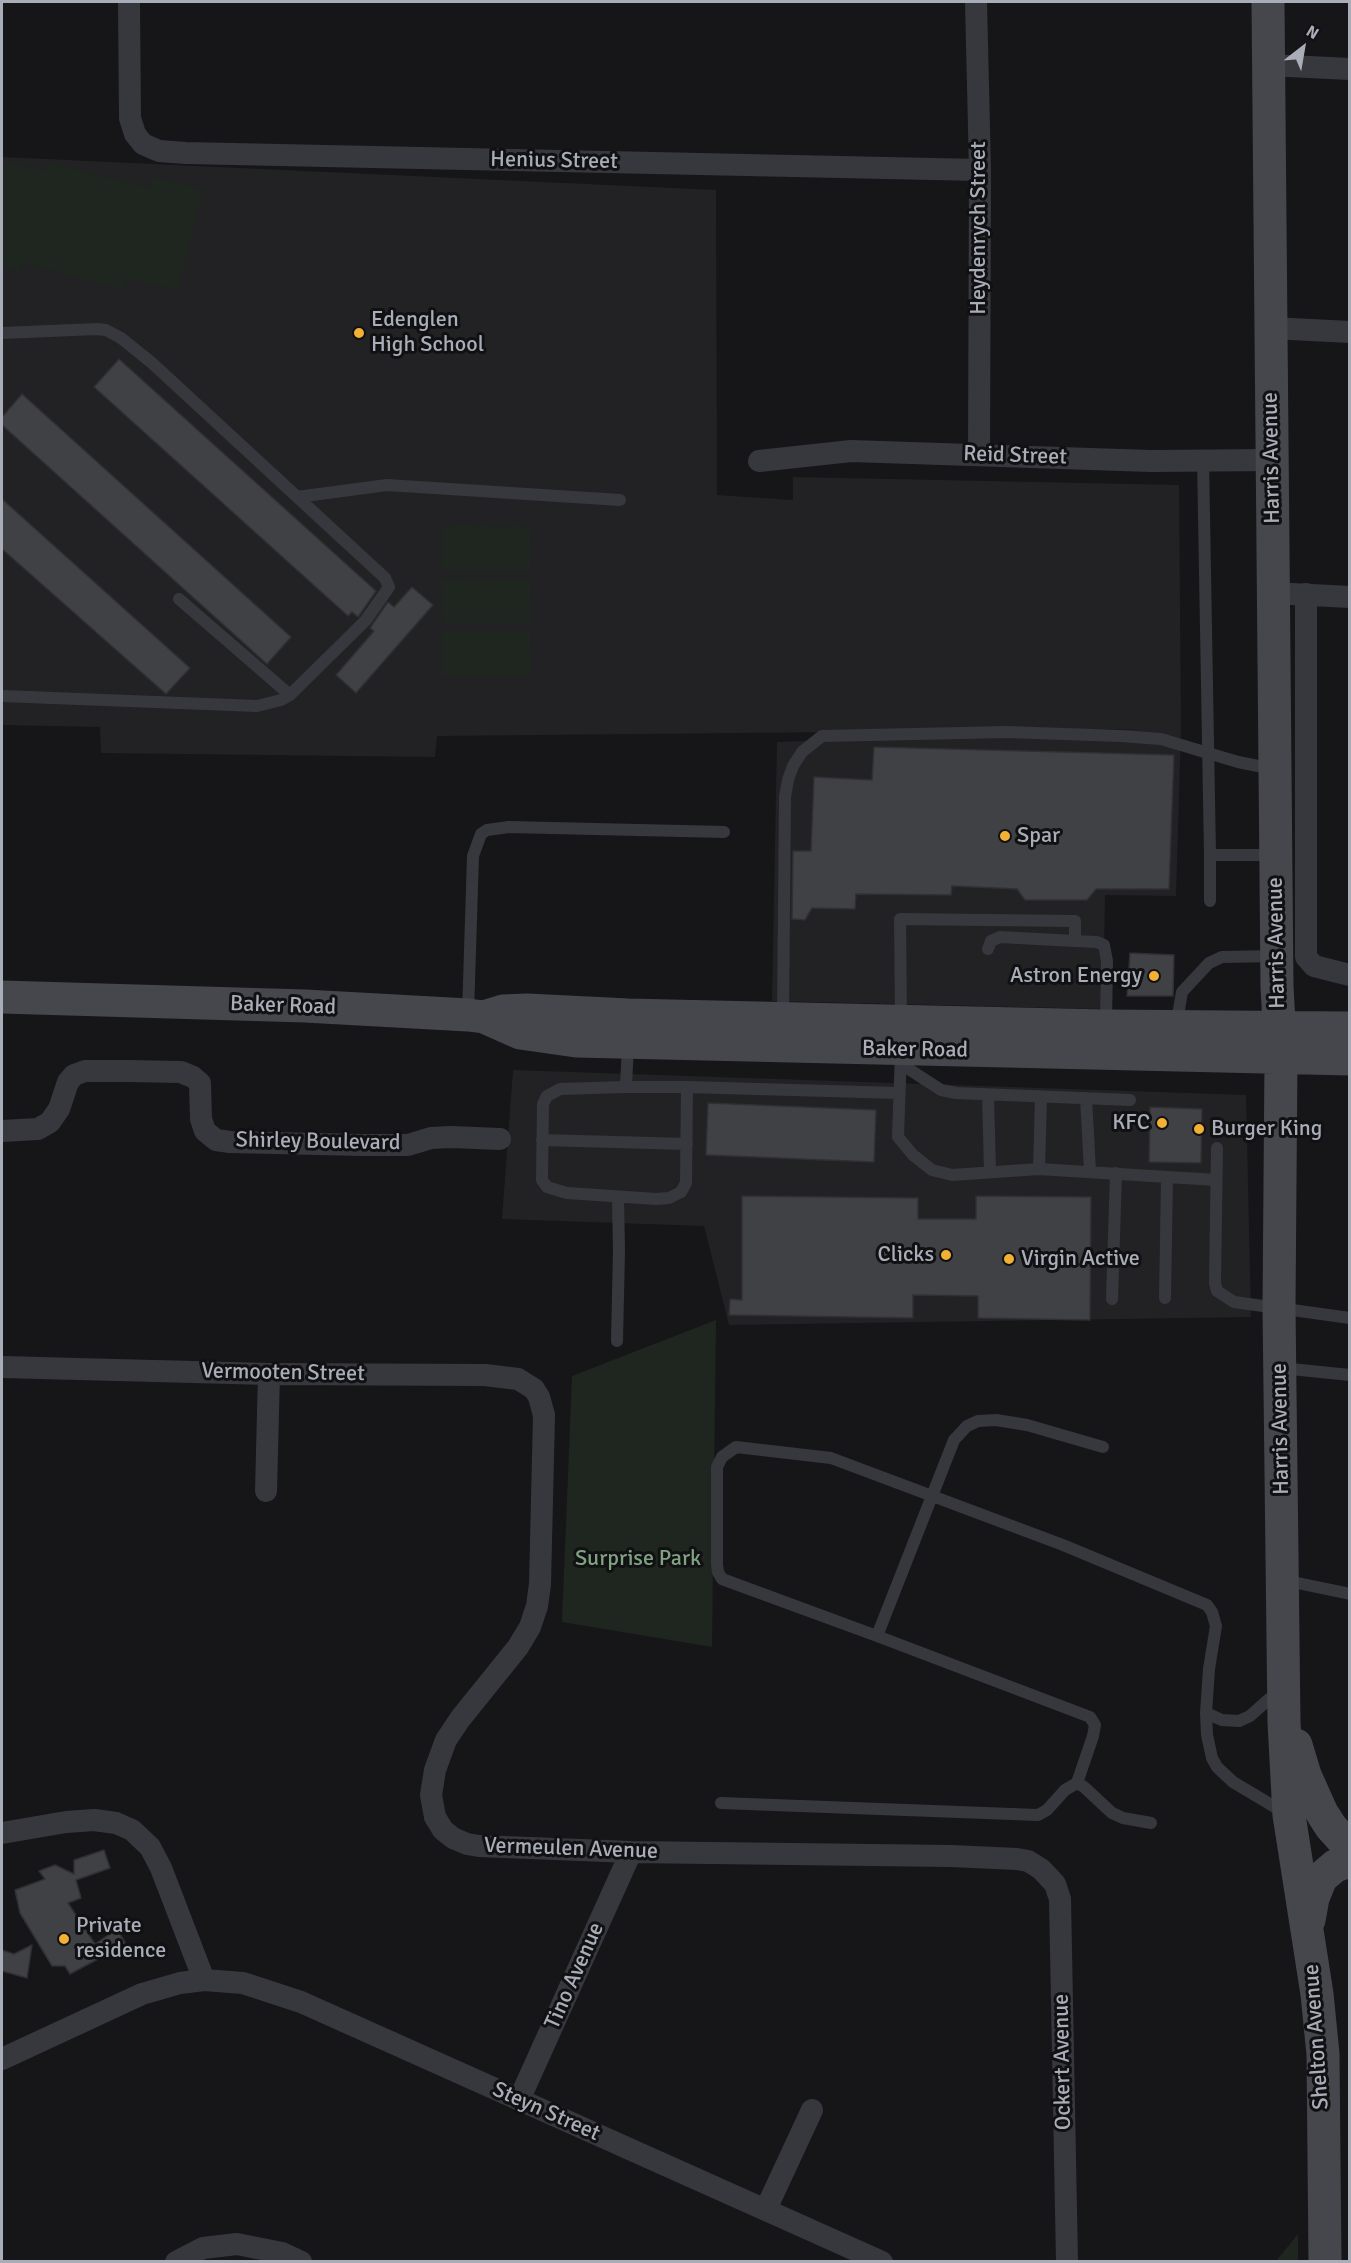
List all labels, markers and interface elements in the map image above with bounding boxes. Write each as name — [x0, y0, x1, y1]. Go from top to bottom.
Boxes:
north arrow — [1273, 18, 1333, 78]
text: N — [1302, 21, 1322, 44]
street label: Heydenrych Street — [966, 141, 992, 315]
street label: Henius Street — [490, 147, 618, 175]
place label: Edenglen High School — [371, 307, 484, 358]
marker: Edenglen High School — [352, 326, 366, 340]
street label: Harris Avenue — [1258, 392, 1286, 524]
street label: Reid Street — [963, 441, 1067, 471]
place label: Spar — [1017, 823, 1060, 849]
marker: Spar — [998, 829, 1012, 843]
street label: Harris Avenue — [1263, 877, 1291, 1009]
place label: Astron Energy — [1010, 963, 1142, 989]
marker: Astron Energy — [1147, 969, 1161, 983]
street label: Baker Road — [230, 991, 336, 1021]
street label: Baker Road — [862, 1036, 968, 1064]
place label: KFC — [1112, 1110, 1150, 1136]
marker: KFC — [1155, 1116, 1169, 1130]
place label: Burger King — [1211, 1116, 1322, 1142]
marker: Burger King — [1192, 1122, 1206, 1136]
street label: Shirley Boulevard — [235, 1127, 401, 1157]
place label: Clicks — [877, 1242, 934, 1268]
place label: Virgin Active — [1021, 1246, 1140, 1272]
marker: Clicks — [939, 1248, 953, 1262]
marker: Virgin Active — [1002, 1252, 1016, 1266]
street label: Vermooten Street — [201, 1358, 365, 1388]
street label: Harris Avenue — [1267, 1363, 1295, 1495]
park label: Surprise Park — [575, 1546, 701, 1572]
street label: Vermeulen Avenue — [484, 1833, 658, 1865]
place label: Private residence — [76, 1913, 166, 1964]
street label: Tino Avenue — [540, 1919, 610, 2033]
marker: Private residence — [57, 1932, 71, 1946]
street label: Shelton Avenue — [1299, 1963, 1335, 2111]
street label: Ockert Avenue — [1049, 1994, 1077, 2130]
street label: Steyn Street — [488, 2077, 604, 2147]

